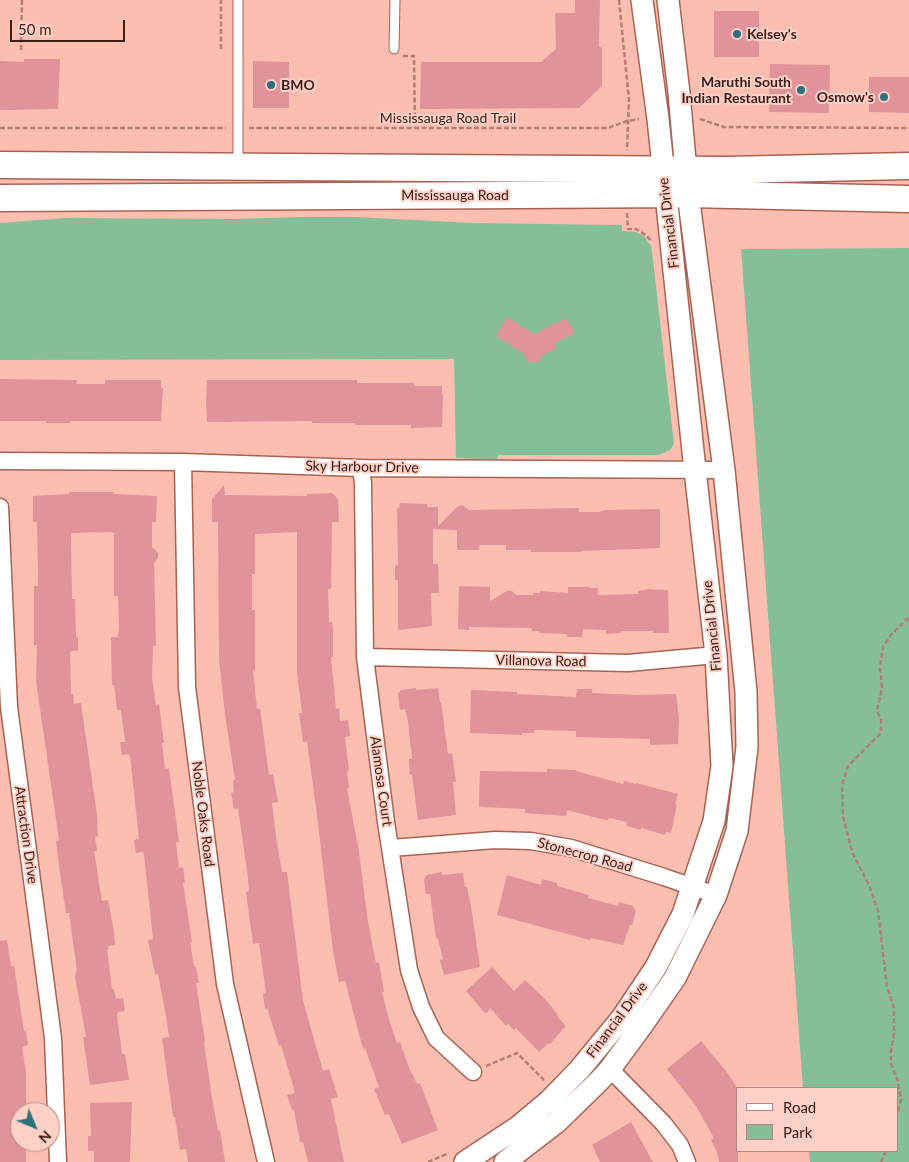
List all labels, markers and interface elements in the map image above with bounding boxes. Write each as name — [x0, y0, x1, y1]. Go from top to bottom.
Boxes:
scale bar — [12, 10, 128, 42]
text: 50 m — [18, 20, 52, 38]
place label: Kelsey's — [747, 26, 797, 42]
marker: Kelsey's — [731, 28, 743, 40]
place label: Maruthi South Indian Restaurant — [682, 74, 791, 106]
place label: BMO — [281, 77, 315, 93]
marker: BMO — [265, 79, 277, 91]
marker: Maruthi South Indian Restaurant — [795, 84, 807, 96]
place label: Osmow's — [817, 89, 874, 105]
marker: Osmow's — [878, 91, 890, 103]
street label: Mississauga Road Trail — [380, 110, 516, 126]
street label: Financial Drive — [655, 177, 683, 269]
street label: Mississauga Road — [401, 187, 509, 203]
street label: Sky Harbour Drive — [305, 458, 419, 476]
street label: Financial Drive — [699, 580, 725, 672]
street label: Villanova Road — [496, 652, 586, 670]
street label: Alamosa Court — [366, 735, 396, 827]
street label: Noble Oaks Road — [188, 760, 218, 868]
street label: Attraction Drive — [11, 785, 41, 885]
street label: Stonecrop Road — [536, 834, 634, 876]
street label: Financial Drive — [583, 979, 651, 1061]
legend — [736, 1087, 899, 1152]
text: Road — [783, 1098, 816, 1116]
north arrow — [10, 1102, 60, 1152]
text: Park — [783, 1123, 812, 1141]
text: N — [35, 1127, 55, 1147]

